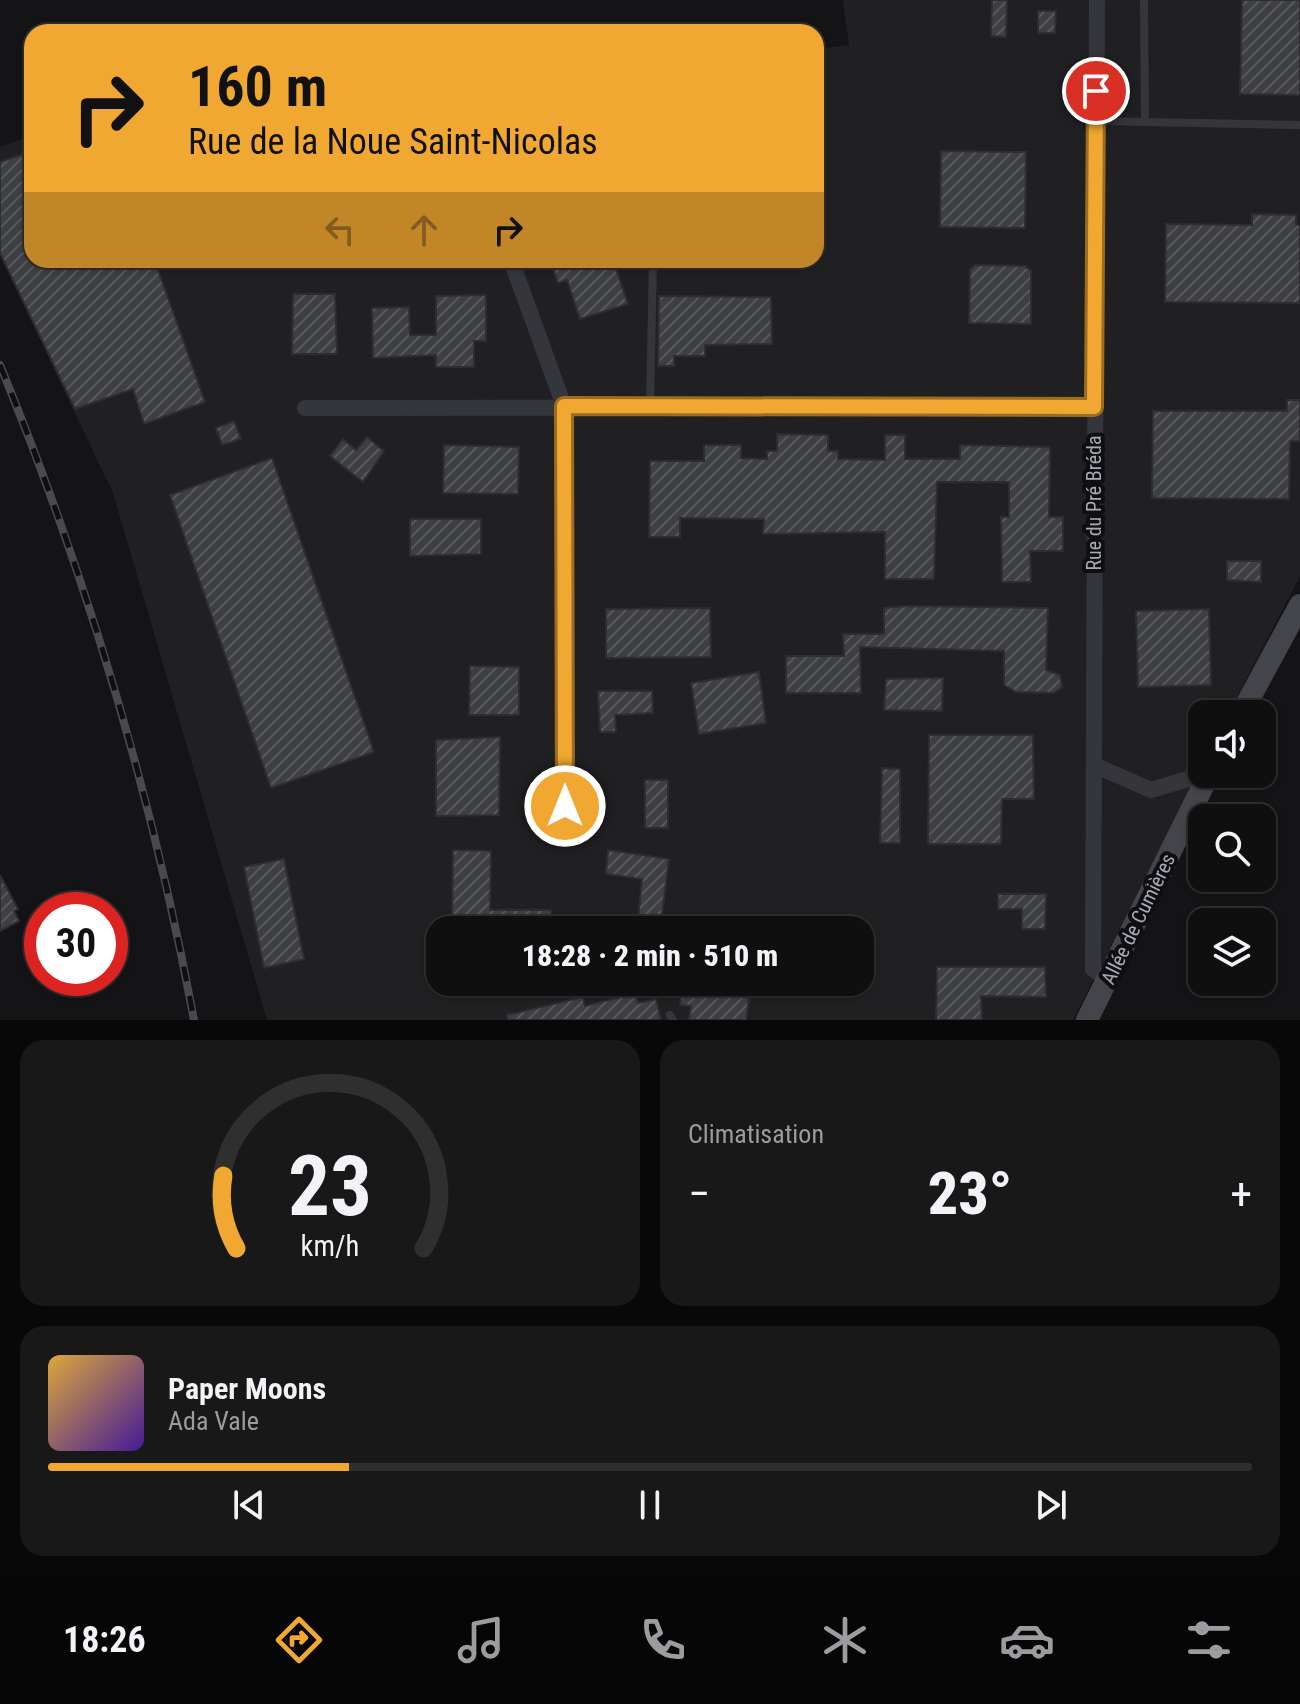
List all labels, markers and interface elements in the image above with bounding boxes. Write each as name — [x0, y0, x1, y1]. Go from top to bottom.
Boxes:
text: 160 m — [188, 54, 327, 120]
icon: right — [56, 56, 160, 160]
pin — [1062, 57, 1130, 125]
icon: arrive — [1074, 69, 1118, 113]
text: Rue de la Noue Saint-Nicolas — [188, 121, 598, 163]
icon: left — [318, 208, 362, 252]
icon: ahead — [402, 208, 446, 252]
icon: right — [486, 208, 530, 252]
street label: Rue du Pré Bréda — [1082, 435, 1106, 571]
map controls — [1188, 700, 1276, 996]
button: sound — [1188, 700, 1276, 788]
position arrow — [523, 764, 607, 848]
button: search — [1188, 804, 1276, 892]
street label: Allée de Cumières — [1096, 850, 1180, 988]
speed limit sign: 30 — [24, 892, 128, 996]
button: layers — [1188, 908, 1276, 996]
text: 18:28 · 2 min · 510 m — [522, 938, 778, 973]
text: Climatisation — [688, 1119, 824, 1149]
text: 23 — [288, 1138, 372, 1235]
text: 23° — [928, 1158, 1012, 1229]
text: − — [688, 1168, 710, 1220]
text: + — [1230, 1168, 1252, 1220]
text: km/h — [301, 1229, 359, 1263]
text: Paper Moons — [168, 1371, 326, 1406]
text: Ada Vale — [168, 1406, 259, 1436]
icon: previous — [227, 1483, 271, 1527]
icon: pause — [628, 1483, 672, 1527]
icon: next — [1029, 1483, 1073, 1527]
icon: directions — [271, 1612, 327, 1668]
icon: music — [453, 1612, 509, 1668]
icon: phone — [635, 1612, 691, 1668]
icon: climate — [817, 1612, 873, 1668]
icon: car — [999, 1612, 1055, 1668]
icon: filters — [1181, 1612, 1237, 1668]
text: 18:26 — [63, 1619, 146, 1661]

